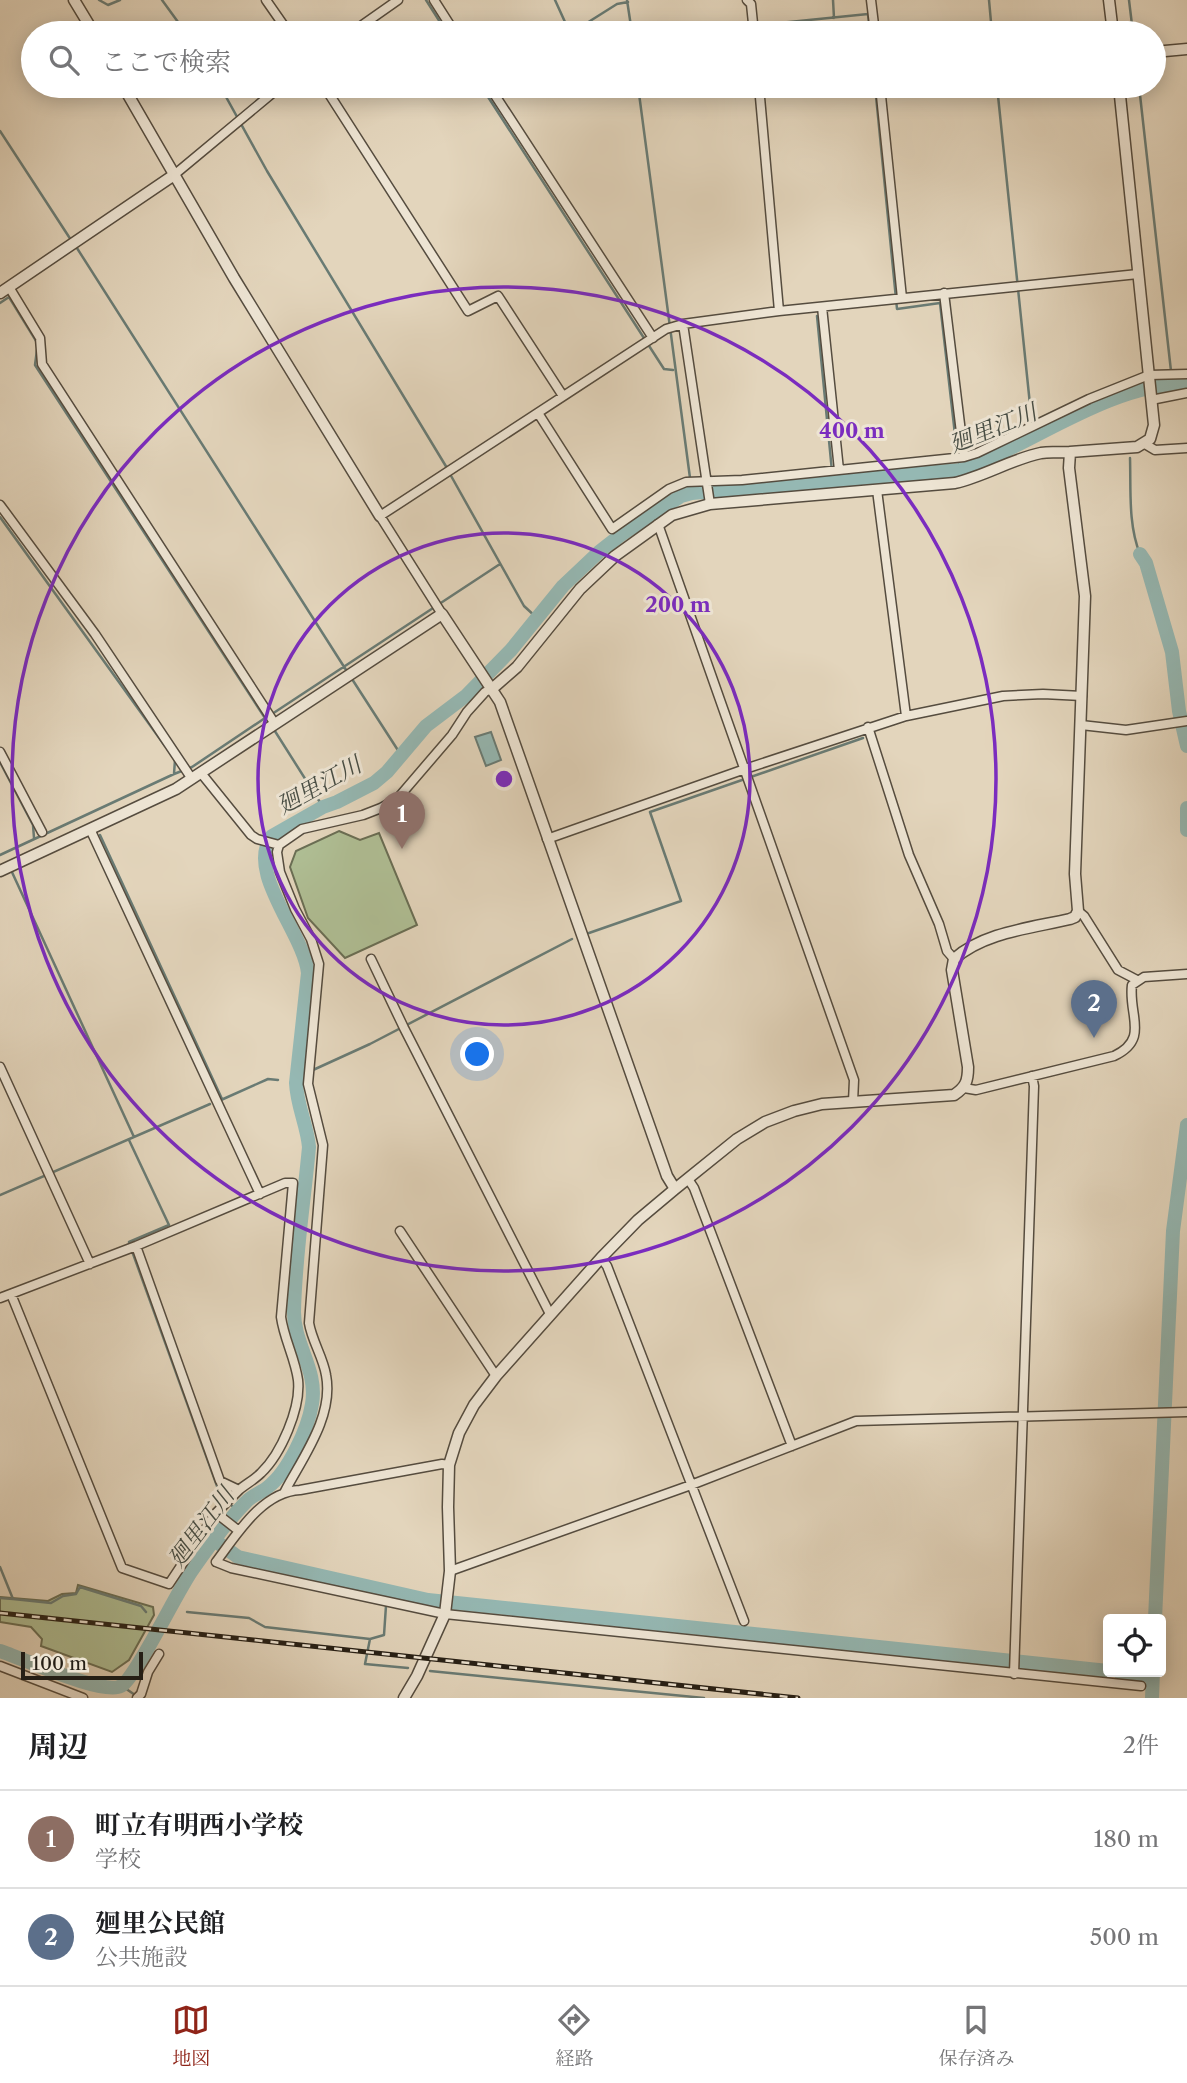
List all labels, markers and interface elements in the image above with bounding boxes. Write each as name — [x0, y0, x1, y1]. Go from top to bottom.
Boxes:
search box — [21, 21, 1166, 98]
icon: search — [45, 41, 83, 79]
text: ここで検索 — [101, 46, 231, 78]
water label: 廻里江川 — [945, 397, 1044, 458]
text: 400 m — [819, 418, 885, 443]
text: 200 m — [645, 592, 711, 617]
water label: 廻里江川 — [272, 749, 369, 820]
centre of rings — [492, 767, 516, 791]
pin: 1 — [379, 791, 425, 849]
pin: 2 — [1071, 980, 1117, 1038]
your location — [460, 1037, 494, 1071]
water label: 廻里江川 — [162, 1479, 242, 1572]
map controls — [1103, 1614, 1166, 1677]
button: locate — [1103, 1614, 1166, 1677]
scale bar — [21, 1649, 144, 1681]
text: 100 m — [32, 1652, 87, 1675]
text: 周辺 — [28, 1728, 88, 1765]
text: 2件 — [1123, 1731, 1159, 1759]
text: 町立有明西小学校 — [95, 1809, 303, 1841]
text: 1 — [46, 1825, 56, 1853]
text: 180 m — [1094, 1825, 1159, 1853]
text: 学校 — [95, 1845, 141, 1873]
text: 廻里公民館 — [95, 1907, 225, 1939]
text: 2 — [44, 1923, 58, 1951]
text: 500 m — [1090, 1923, 1159, 1951]
text: 公共施設 — [95, 1943, 187, 1971]
tab: 地図 — [172, 2001, 211, 2070]
tab: 経路 — [555, 2001, 594, 2070]
tab: 保存済み — [938, 2001, 1015, 2070]

